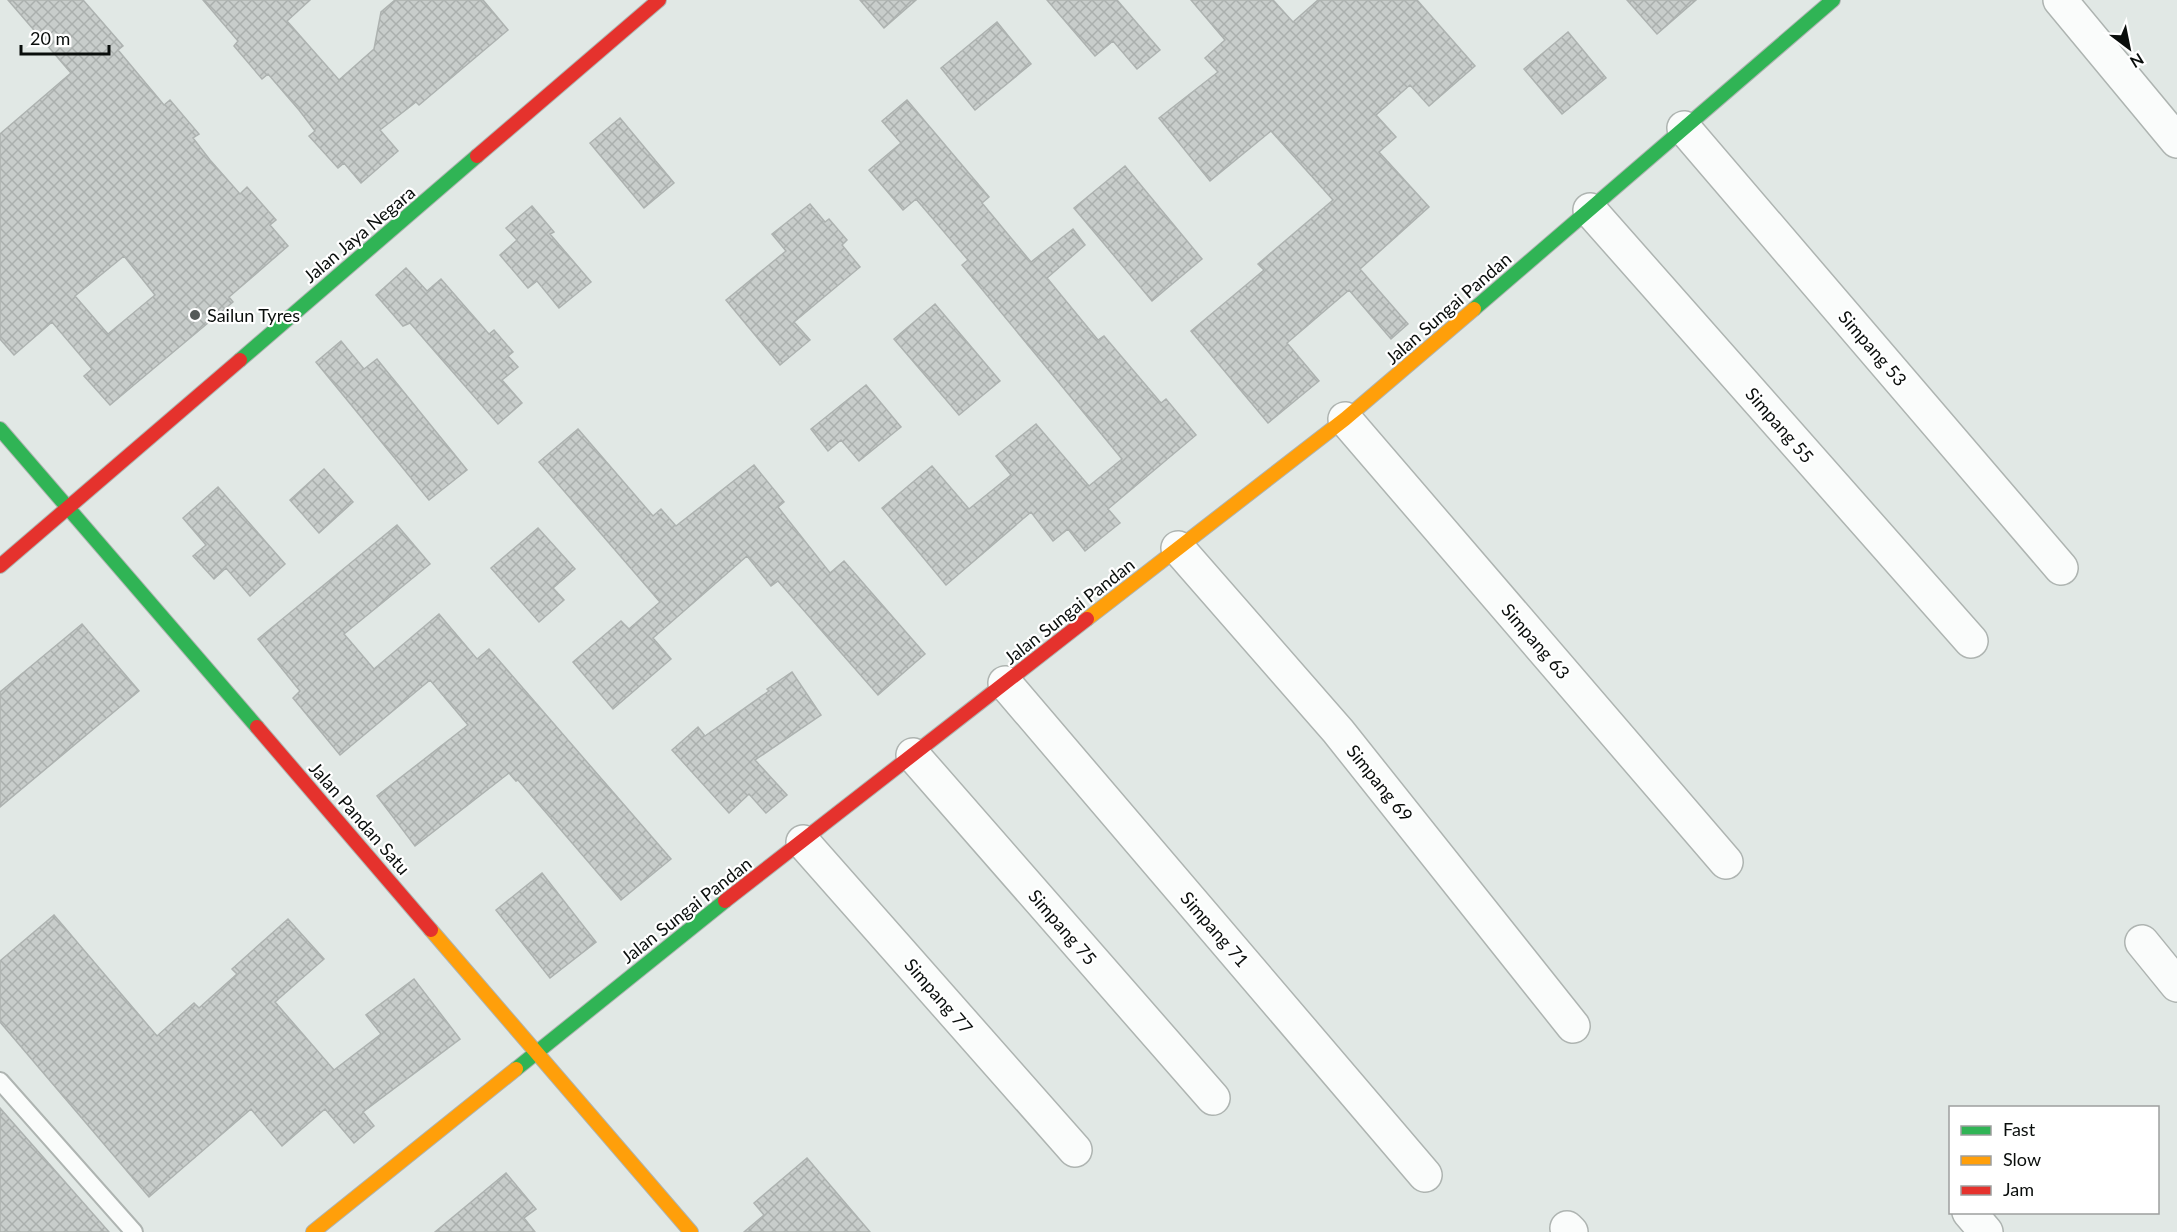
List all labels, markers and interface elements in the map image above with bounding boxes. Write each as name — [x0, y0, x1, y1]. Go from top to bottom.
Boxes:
scale bar — [21, 18, 110, 56]
north arrow — [2099, 18, 2159, 78]
text: 20 m — [30, 27, 70, 49]
text: N — [2127, 50, 2147, 72]
street label: Jalan Jaya Negara — [299, 181, 419, 287]
street label: Jalan Sungai Pandan — [1381, 247, 1515, 369]
place label: Sailun Tyres — [207, 304, 300, 326]
street label: Simpang 53 — [1834, 306, 1912, 390]
marker: Sailun Tyres — [188, 308, 202, 322]
street label: Simpang 55 — [1741, 383, 1819, 467]
street label: Jalan Sungai Pandan — [999, 553, 1139, 669]
street label: Simpang 63 — [1497, 599, 1575, 683]
street label: Simpang 69 — [1342, 740, 1418, 826]
street label: Jalan Pandan Satu — [305, 757, 415, 879]
street label: Jalan Sungai Pandan — [616, 852, 756, 968]
street label: Simpang 75 — [1024, 885, 1102, 969]
street label: Simpang 71 — [1176, 887, 1254, 971]
street label: Simpang 77 — [900, 954, 978, 1038]
legend — [1949, 1106, 2159, 1214]
text: Fast — [2003, 1118, 2036, 1140]
text: Slow — [2003, 1148, 2041, 1170]
text: Jam — [2003, 1178, 2034, 1200]

